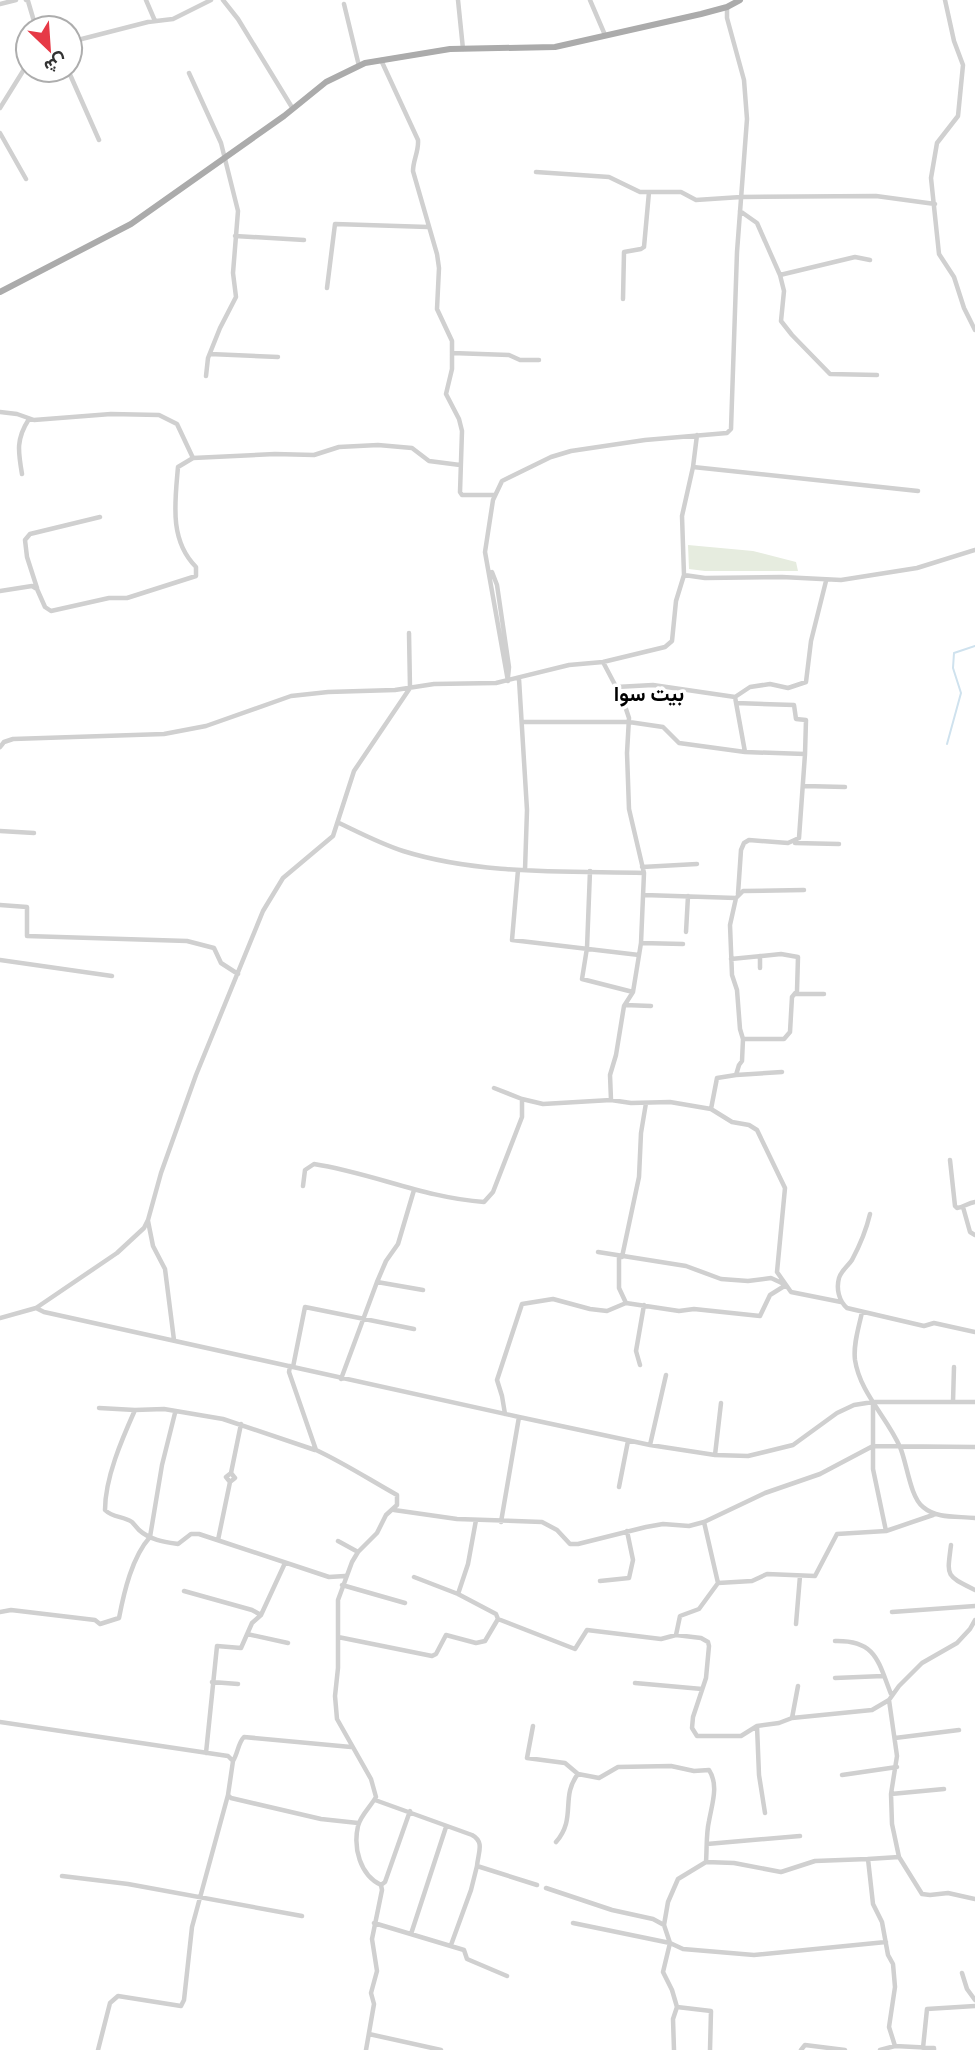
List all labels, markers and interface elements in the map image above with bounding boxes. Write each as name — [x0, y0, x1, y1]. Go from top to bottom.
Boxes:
north arrow — [14, 14, 84, 84]
text: ش — [41, 49, 72, 80]
district label: بيت سوا — [614, 679, 684, 707]

